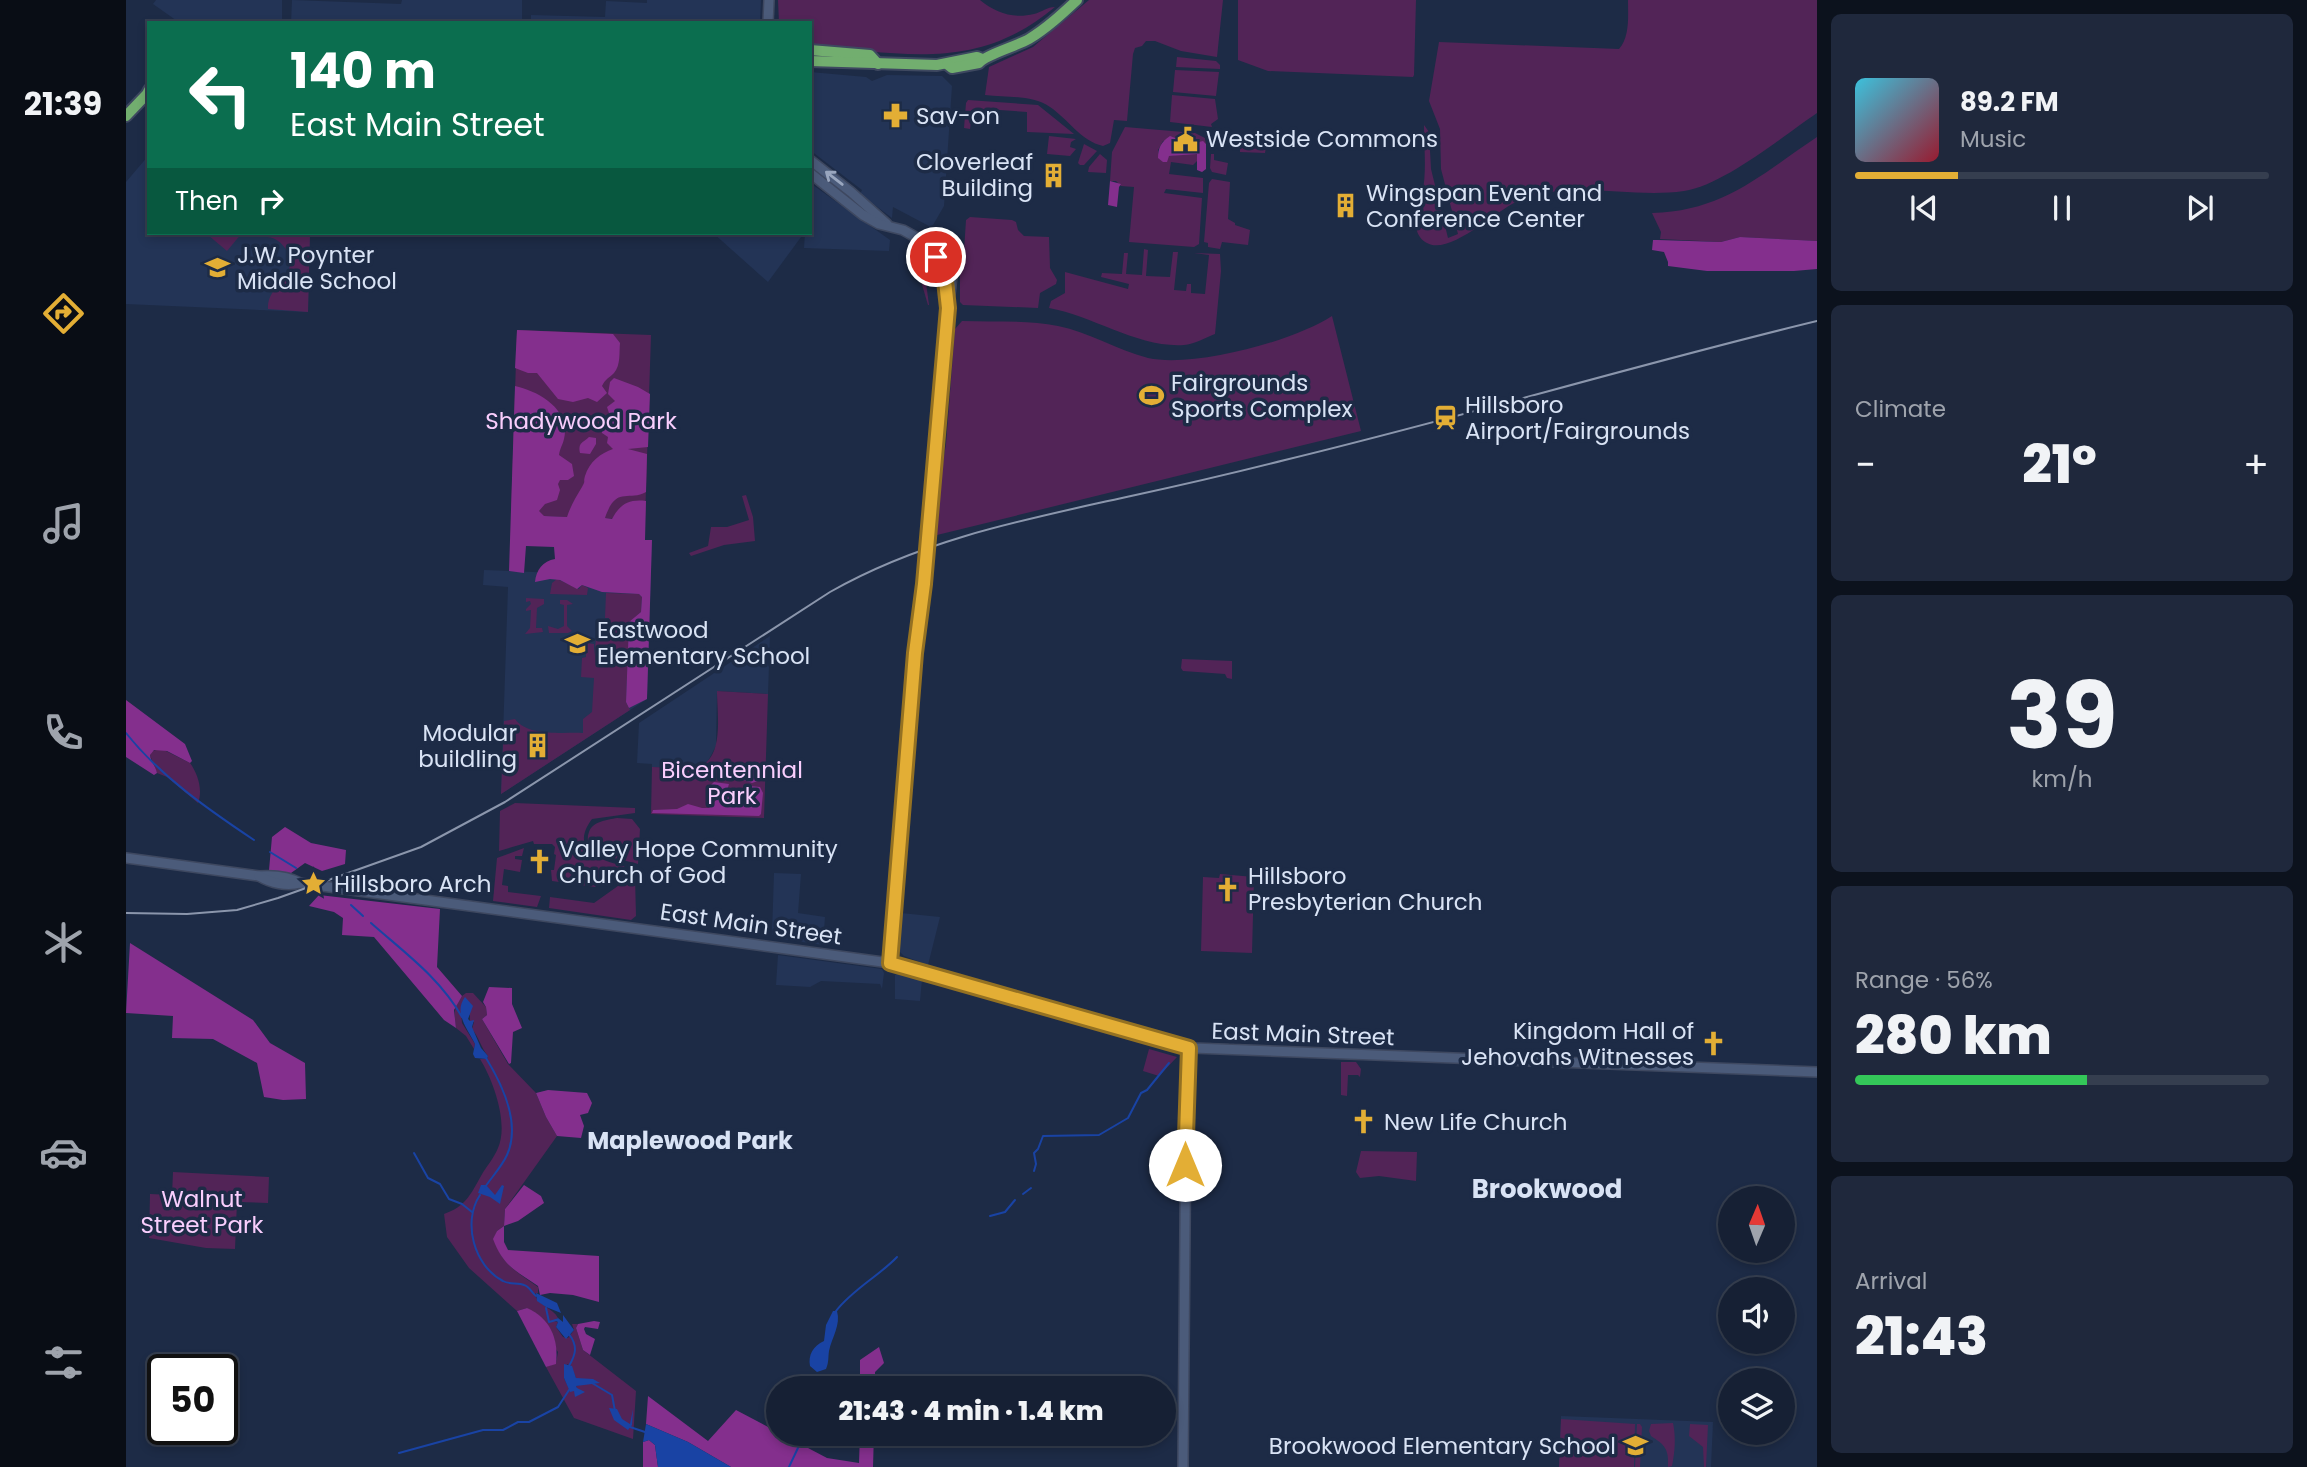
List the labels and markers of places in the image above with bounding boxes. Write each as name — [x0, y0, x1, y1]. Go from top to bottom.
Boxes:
place label: Sav-on — [916, 100, 1000, 132]
pharmacy icon: Sav-on — [882, 102, 910, 130]
place label: Westside Commons — [1206, 123, 1438, 155]
public building icon: Westside Commons — [1172, 125, 1200, 153]
place label: Cloverleaf Building — [916, 146, 1033, 204]
building icon: Cloverleaf Building — [1039, 161, 1067, 189]
place label: Wingspan Event and Conference Center — [1366, 177, 1602, 235]
building icon: Wingspan Event and Conference Center — [1332, 192, 1360, 220]
pin — [906, 227, 966, 287]
place label: J.W. Poynter Middle School — [237, 239, 397, 297]
school or university icon: J.W. Poynter Middle School — [203, 254, 231, 282]
place label: Fairgrounds Sports Complex — [1171, 367, 1353, 425]
sports icon: Fairgrounds Sports Complex — [1137, 382, 1165, 410]
place label: Hillsboro Airport/Fairgrounds — [1465, 389, 1690, 447]
station icon: Hillsboro Airport/Fairgrounds — [1431, 404, 1459, 432]
place label: Eastwood Elementary School — [597, 614, 810, 672]
school or university icon: Eastwood Elementary School — [563, 629, 591, 657]
place label: Modular buildling — [418, 717, 517, 775]
building icon: Modular buildling — [523, 732, 551, 760]
place label: Valley Hope Community Church of God — [559, 833, 838, 891]
church icon: Valley Hope Community Church of God — [525, 848, 553, 876]
place label: Hillsboro Presbyterian Church — [1248, 860, 1482, 918]
place label: Hillsboro Arch — [334, 868, 491, 900]
place icon: Hillsboro Arch — [300, 870, 328, 898]
church icon: Hillsboro Presbyterian Church — [1214, 875, 1242, 903]
place label: Kingdom Hall of Jehovahs Witnesses — [1461, 1015, 1694, 1073]
church icon: Kingdom Hall of Jehovahs Witnesses — [1700, 1030, 1728, 1058]
place label: New Life Church — [1384, 1106, 1567, 1138]
church icon: New Life Church — [1350, 1108, 1378, 1136]
place label: Brookwood Elementary School — [1269, 1430, 1616, 1462]
school or university icon: Brookwood Elementary School — [1622, 1432, 1650, 1460]

